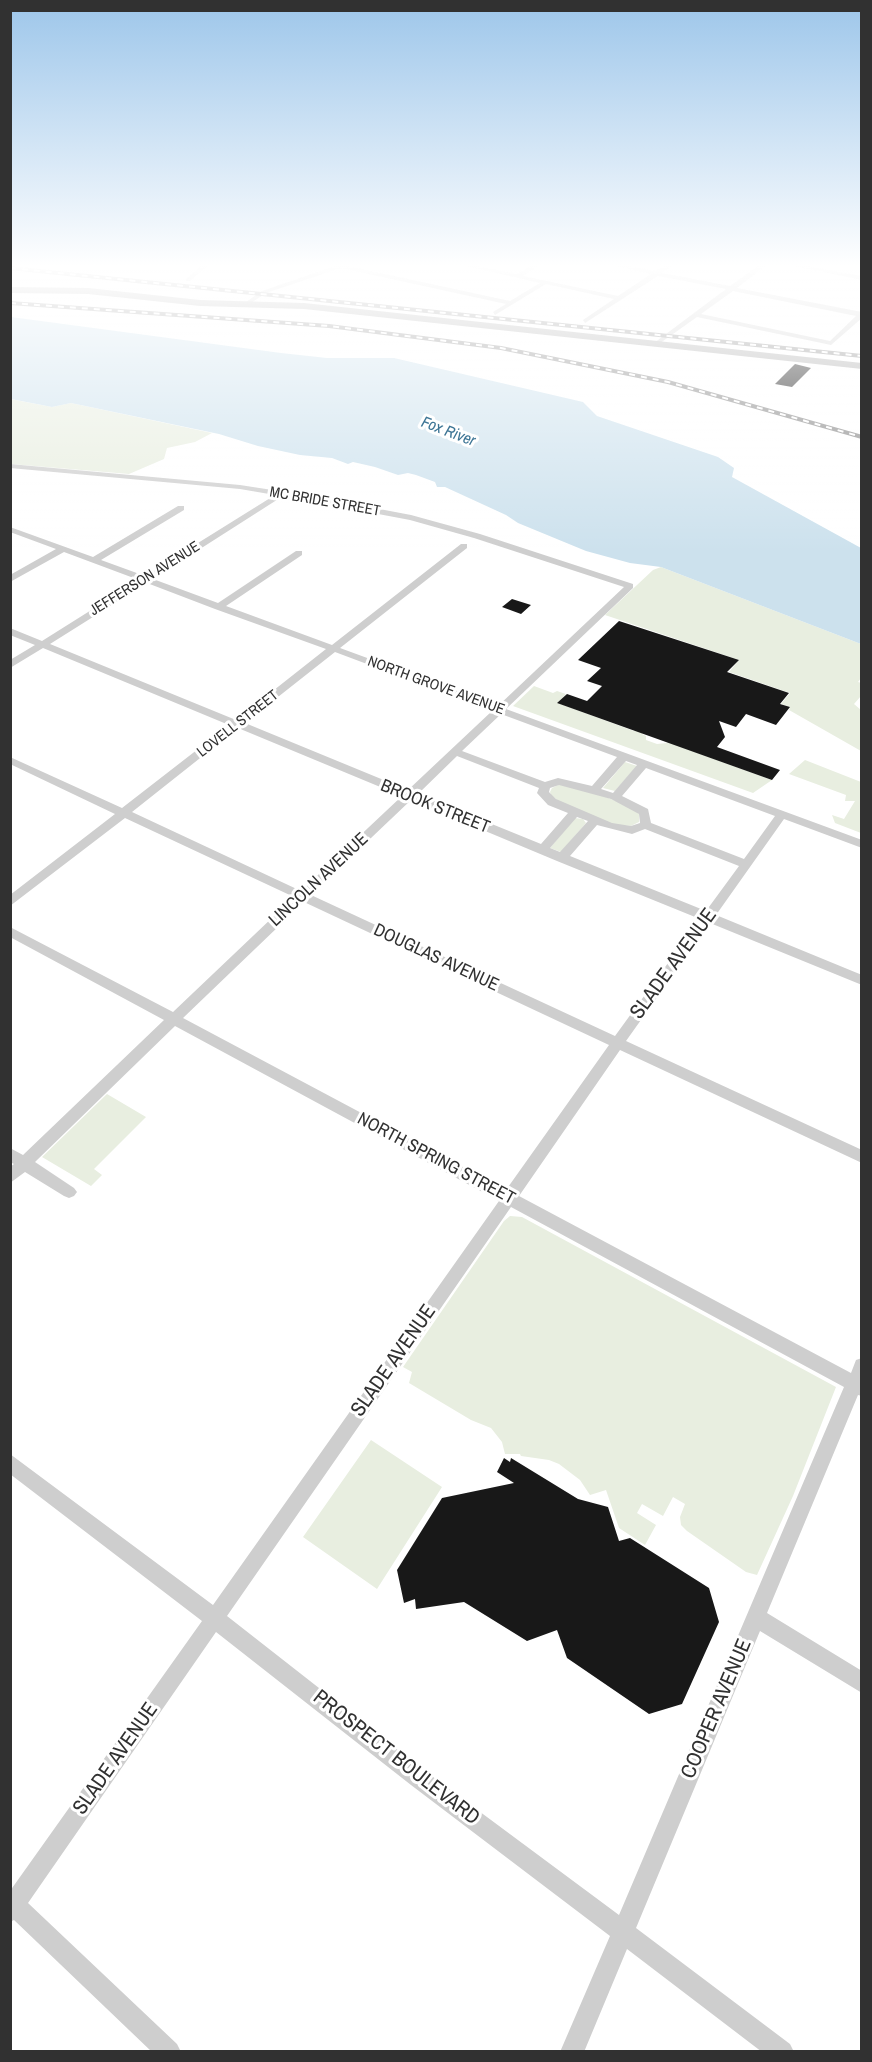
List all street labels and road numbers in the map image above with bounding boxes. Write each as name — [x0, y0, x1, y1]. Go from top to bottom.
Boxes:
street label: MC BRIDE STREET — [268, 483, 382, 521]
street label: JEFFERSON AVENUE — [87, 538, 203, 620]
street label: NORTH GROVE AVENUE — [365, 653, 507, 719]
street label: LOVELL STREET — [194, 687, 282, 761]
street label: BROOK STREET — [377, 775, 493, 839]
street label: LINCOLN AVENUE — [265, 829, 373, 931]
street label: SLADE AVENUE — [625, 904, 723, 1024]
street label: DOUGLAS AVENUE — [370, 919, 502, 997]
street label: NORTH SPRING STREET — [354, 1108, 518, 1210]
street label: SLADE AVENUE — [346, 1300, 442, 1422]
street label: COOPER AVENUE — [676, 1636, 758, 1782]
street label: PROSPECT BOULEVARD — [308, 1685, 484, 1831]
street label: SLADE AVENUE — [68, 1698, 164, 1820]

